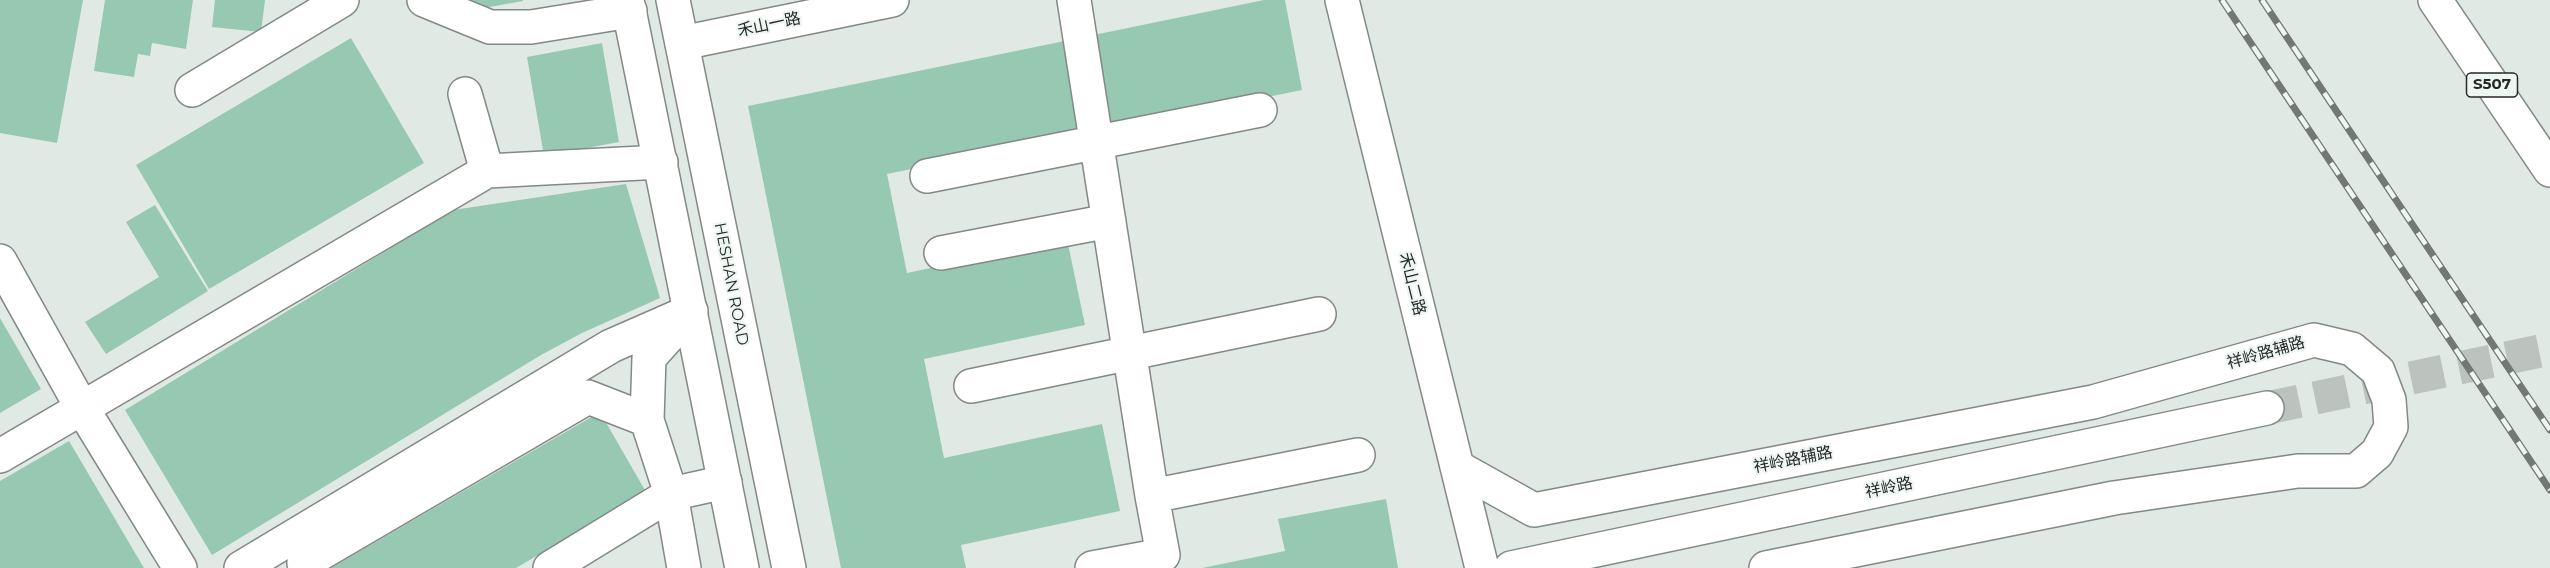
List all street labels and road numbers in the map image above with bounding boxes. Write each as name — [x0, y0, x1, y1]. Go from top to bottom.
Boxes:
street label: 禾山一路 — [736, 9, 802, 41]
road number: S507 — [2466, 73, 2518, 97]
street label: HESHAN ROAD — [710, 221, 752, 347]
street label: 禾山二路 — [1395, 251, 1429, 317]
street label: 祥岭路辅路 — [2225, 333, 2307, 373]
street label: 祥岭路辅路 — [1752, 443, 1834, 477]
street label: 祥岭路 — [1864, 474, 1914, 502]

